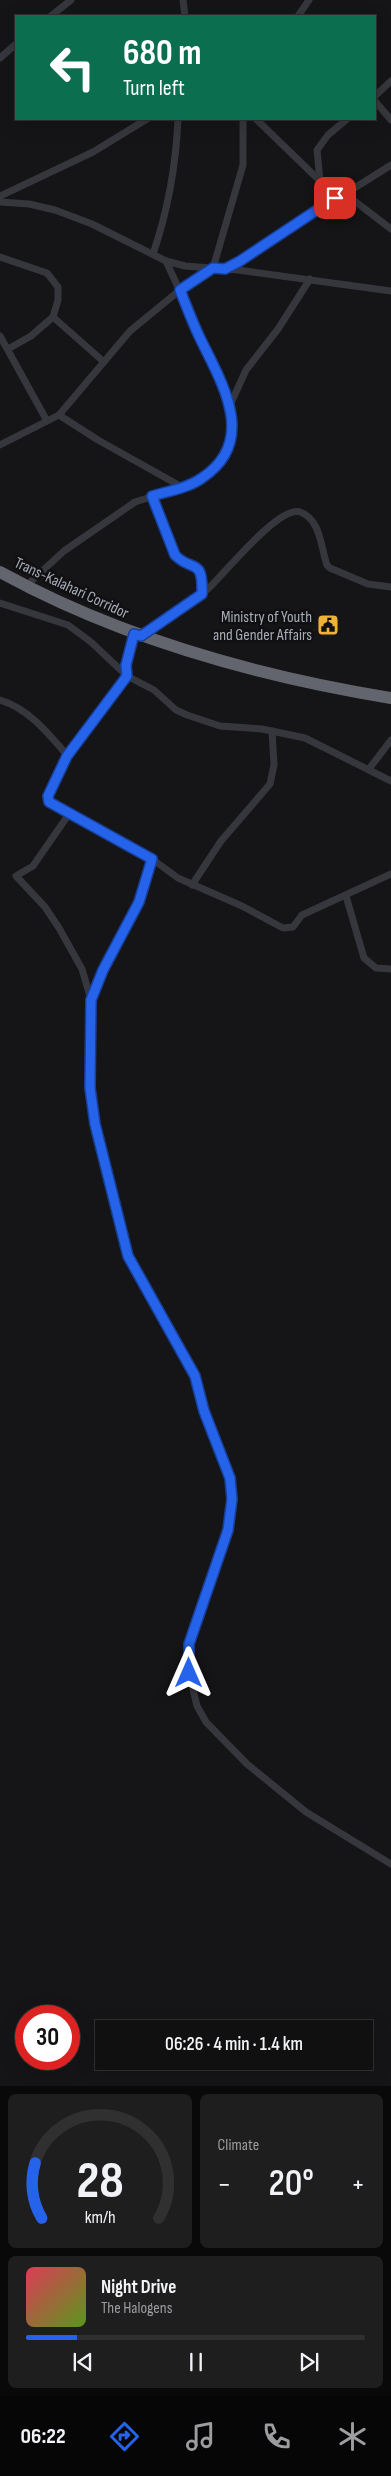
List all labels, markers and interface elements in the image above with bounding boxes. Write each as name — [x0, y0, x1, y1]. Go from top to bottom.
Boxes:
text: 680 m — [123, 32, 201, 75]
icon: left — [40, 35, 105, 100]
text: Turn left — [123, 75, 185, 102]
pin — [314, 177, 356, 219]
icon: arrive — [321, 184, 349, 212]
street label: Trans-Kalahari Corridor — [11, 554, 132, 623]
place label: Ministry of Youth and Gender Affairs — [213, 608, 312, 645]
public building icon: Ministry of Youth and Gender Affairs — [316, 613, 340, 637]
position arrow — [162, 1646, 214, 1698]
speed limit sign: 30 — [15, 2005, 80, 2070]
text: 06:26 · 4 min · 1.4 km — [165, 2033, 303, 2056]
text: Climate — [218, 2136, 259, 2155]
text: 28 — [76, 2150, 123, 2213]
text: 20° — [269, 2161, 314, 2206]
text: − — [218, 2168, 231, 2201]
text: + — [351, 2168, 365, 2201]
text: km/h — [84, 2207, 115, 2228]
text: Night Drive — [101, 2276, 176, 2299]
text: The Halogens — [101, 2299, 172, 2318]
icon: previous — [69, 2348, 97, 2376]
icon: pause — [182, 2348, 210, 2376]
icon: next — [295, 2348, 323, 2376]
icon: directions — [107, 2419, 142, 2454]
icon: music — [183, 2419, 218, 2454]
icon: phone — [259, 2419, 294, 2454]
icon: climate — [335, 2419, 370, 2454]
text: 06:22 — [21, 2423, 66, 2450]

